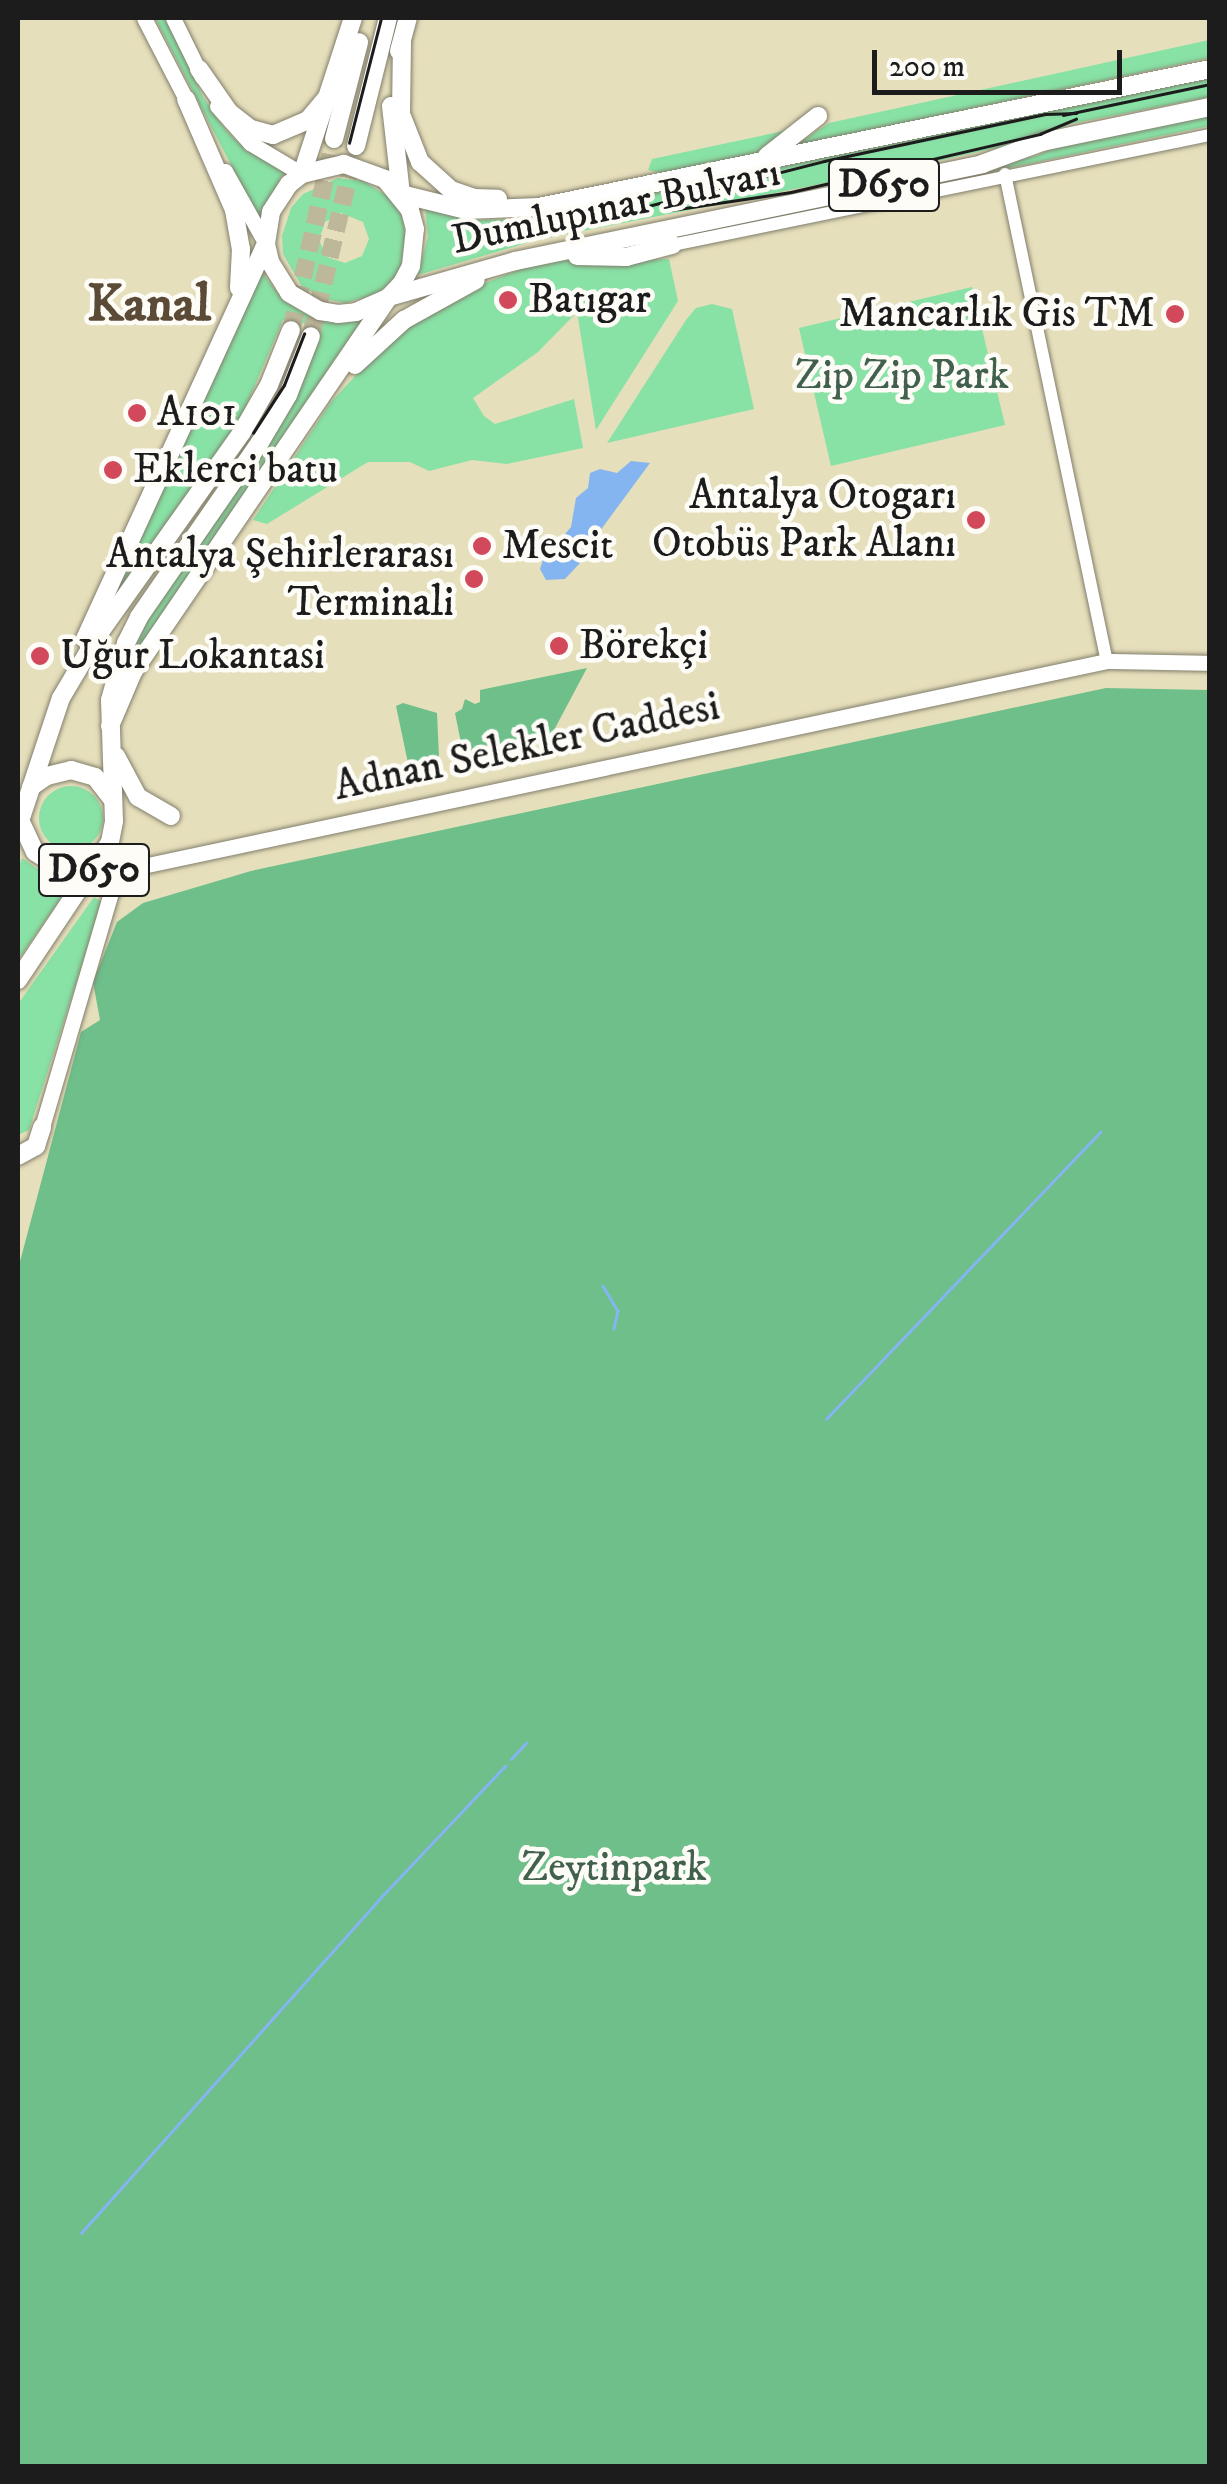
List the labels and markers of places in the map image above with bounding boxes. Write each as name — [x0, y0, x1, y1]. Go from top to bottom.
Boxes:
place label: Batıgar — [528, 275, 651, 325]
marker: Batıgar — [497, 289, 519, 311]
place label: Mancarlık Gis TM — [839, 289, 1155, 339]
marker: Mancarlık Gis TM — [1164, 303, 1186, 325]
place label: A101 — [157, 388, 237, 438]
marker: A101 — [126, 402, 148, 424]
place label: Eklerci batu — [133, 445, 338, 495]
marker: Eklerci batu — [102, 459, 124, 481]
place label: Antalya Otogarı Otobüs Park Alanı — [652, 471, 956, 570]
marker: Antalya Otogarı Otobüs Park Alanı — [965, 509, 987, 531]
place label: Mescit — [502, 521, 613, 571]
place label: Antalya Şehirlerarası Terminali — [106, 530, 454, 628]
marker: Mescit — [471, 535, 493, 557]
marker: Antalya Şehirlerarası Terminali — [463, 568, 485, 590]
place label: Börekçi — [579, 621, 708, 671]
place label: Uğur Lokantasi — [60, 631, 325, 681]
marker: Börekçi — [548, 635, 570, 657]
marker: Uğur Lokantasi — [29, 645, 51, 667]

